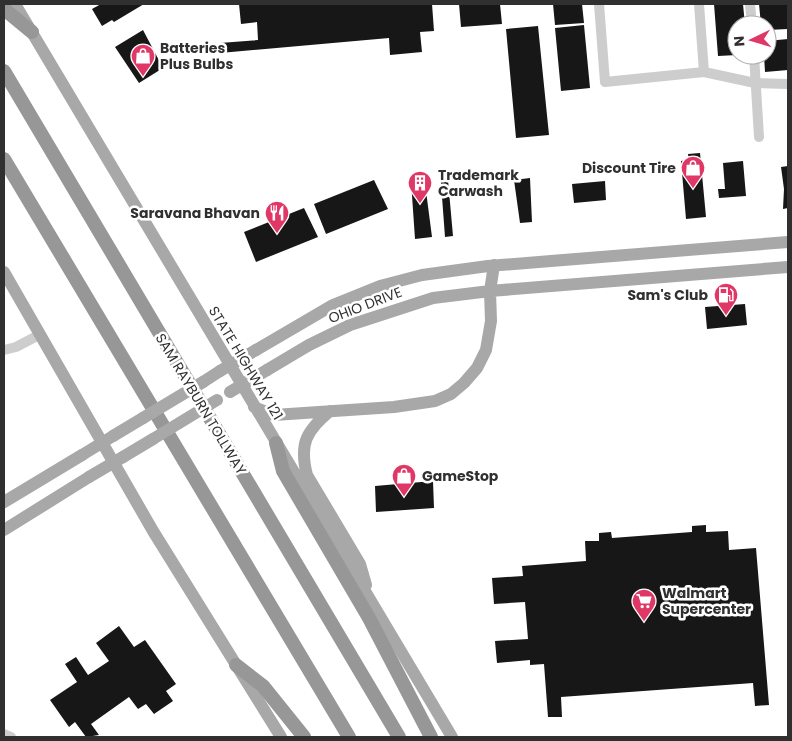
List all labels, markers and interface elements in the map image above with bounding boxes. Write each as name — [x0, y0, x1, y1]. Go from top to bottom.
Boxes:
north arrow — [727, 15, 777, 65]
text: N — [729, 35, 749, 47]
place label: Batteries Plus Bulbs — [160, 38, 233, 74]
shop icon: Batteries Plus Bulbs — [130, 43, 156, 77]
shop icon: Discount Tire — [680, 155, 706, 189]
place label: Discount Tire — [582, 158, 676, 178]
place label: Trademark Carwash — [438, 165, 519, 201]
building icon: Trademark Carwash — [407, 170, 433, 204]
restaurant icon: Saravana Bhavan — [264, 200, 290, 234]
place label: Saravana Bhavan — [130, 203, 260, 223]
street label: OHIO DRIVE — [325, 282, 405, 328]
fuel station icon: Sam's Club — [713, 282, 739, 316]
place label: Sam's Club — [627, 285, 708, 305]
street label: STATE HIGHWAY 121 — [204, 302, 288, 424]
street label: SAM RAYBURN TOLLWAY — [151, 330, 251, 478]
shop icon: GameStop — [391, 463, 417, 497]
place label: GameStop — [422, 466, 499, 486]
place label: Walmart Supercenter — [662, 583, 751, 619]
supermarket icon: Walmart Supercenter — [631, 588, 657, 622]

